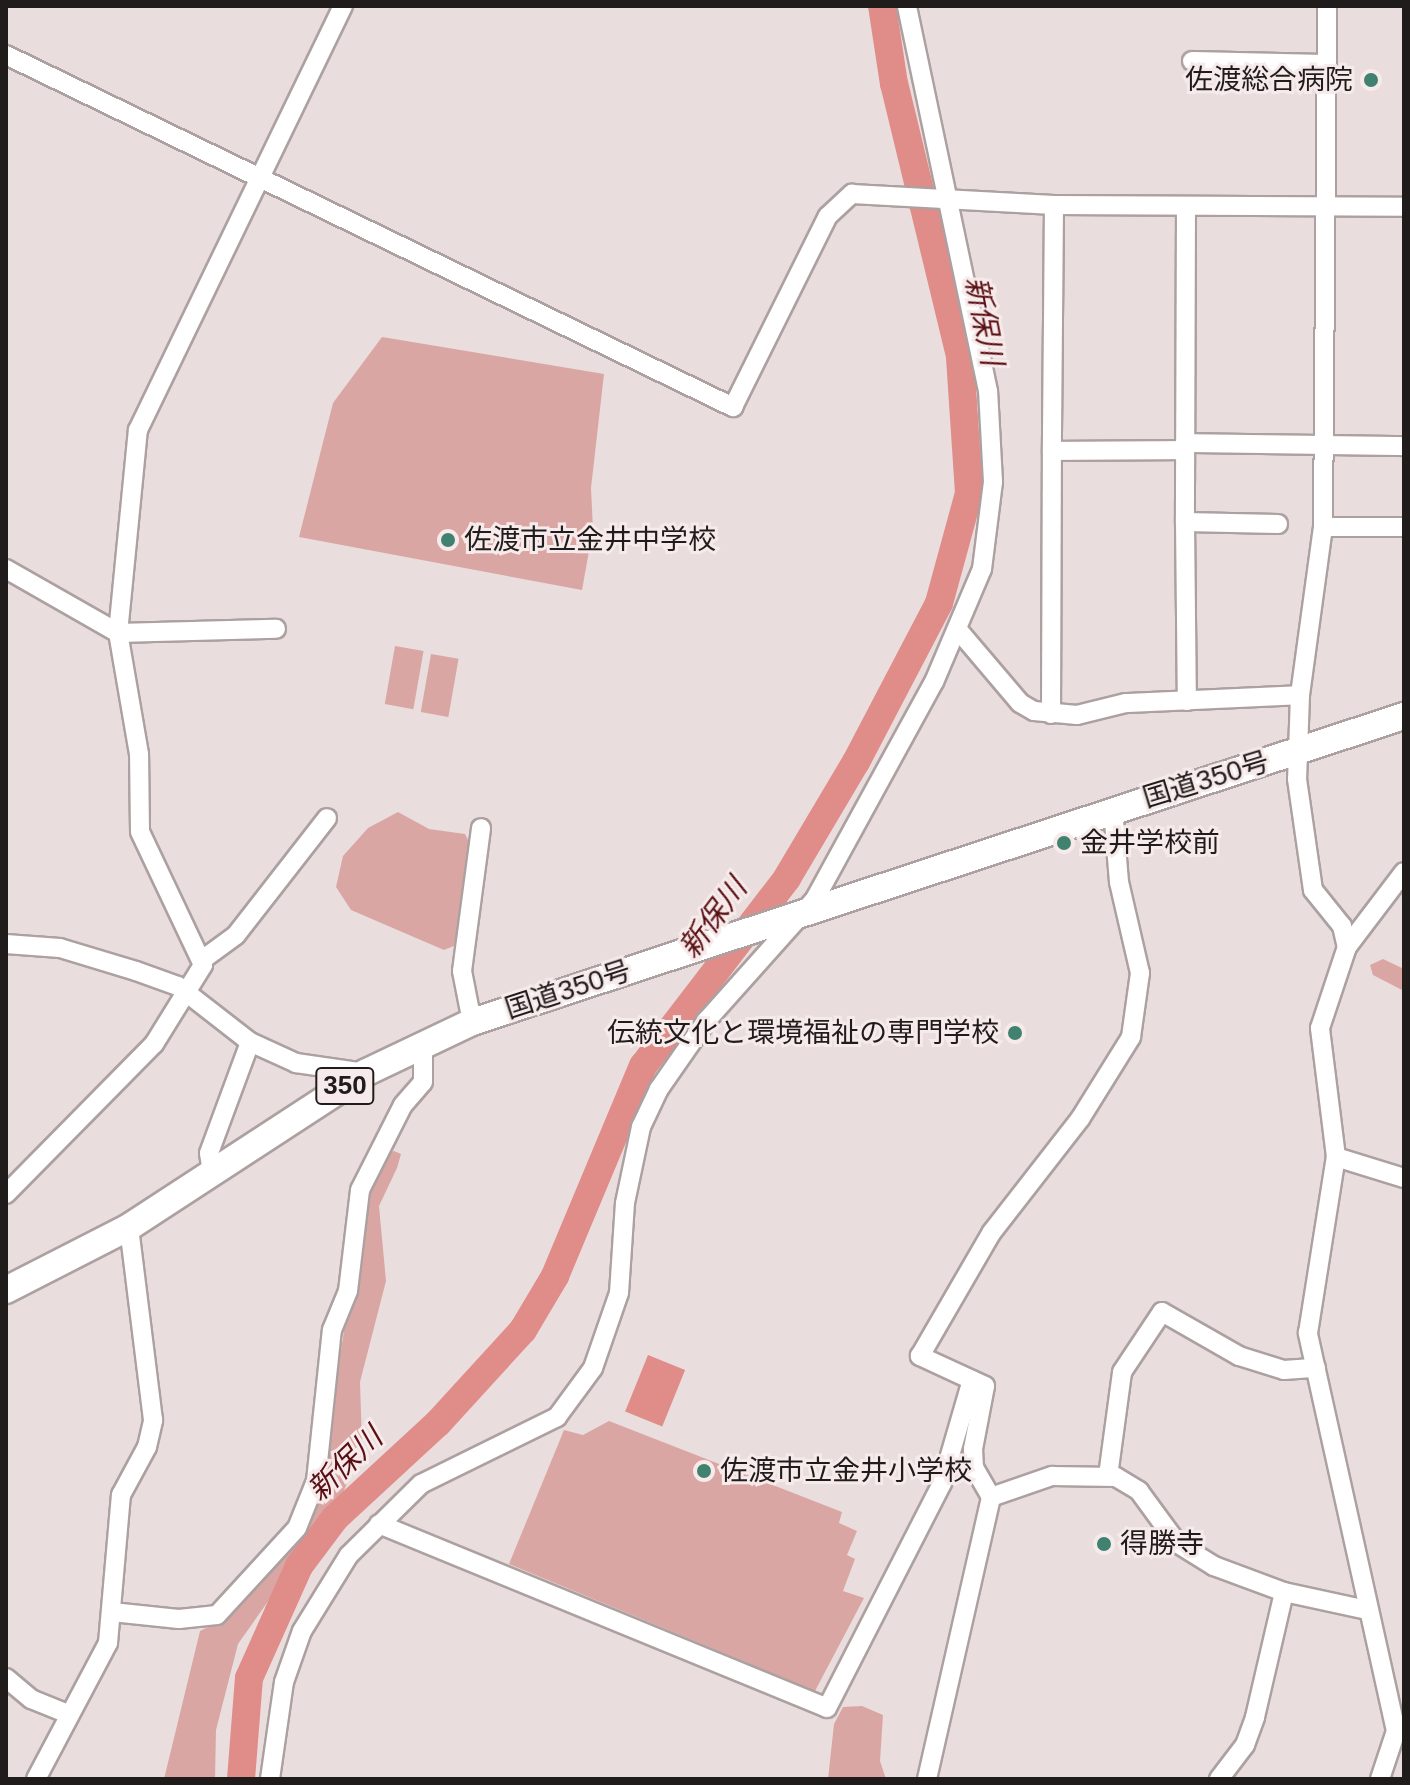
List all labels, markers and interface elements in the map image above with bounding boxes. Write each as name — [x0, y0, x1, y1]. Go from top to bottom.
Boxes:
place label: 佐渡総合病院 — [1185, 63, 1353, 97]
marker: 佐渡総合病院 — [1360, 69, 1382, 91]
water label: 新保川 — [958, 273, 1010, 369]
place label: 佐渡市立金井中学校 — [464, 523, 716, 557]
marker: 佐渡市立金井中学校 — [439, 531, 457, 549]
street label: 国道350号 — [1139, 745, 1273, 815]
place label: 金井学校前 — [1080, 826, 1220, 860]
marker: 金井学校前 — [1055, 834, 1073, 852]
water label: 新保川 — [672, 871, 754, 965]
street label: 国道350号 — [501, 954, 635, 1026]
place label: 伝統文化と環境福祉の専門学校 — [607, 1016, 999, 1050]
marker: 伝統文化と環境福祉の専門学校 — [1006, 1024, 1024, 1042]
road number: 350 — [315, 1064, 375, 1108]
water label: 新保川 — [300, 1420, 390, 1508]
place label: 佐渡市立金井小学校 — [720, 1454, 972, 1488]
marker: 佐渡市立金井小学校 — [695, 1462, 713, 1480]
place label: 得勝寺 — [1120, 1527, 1204, 1561]
marker: 得勝寺 — [1095, 1535, 1113, 1553]

